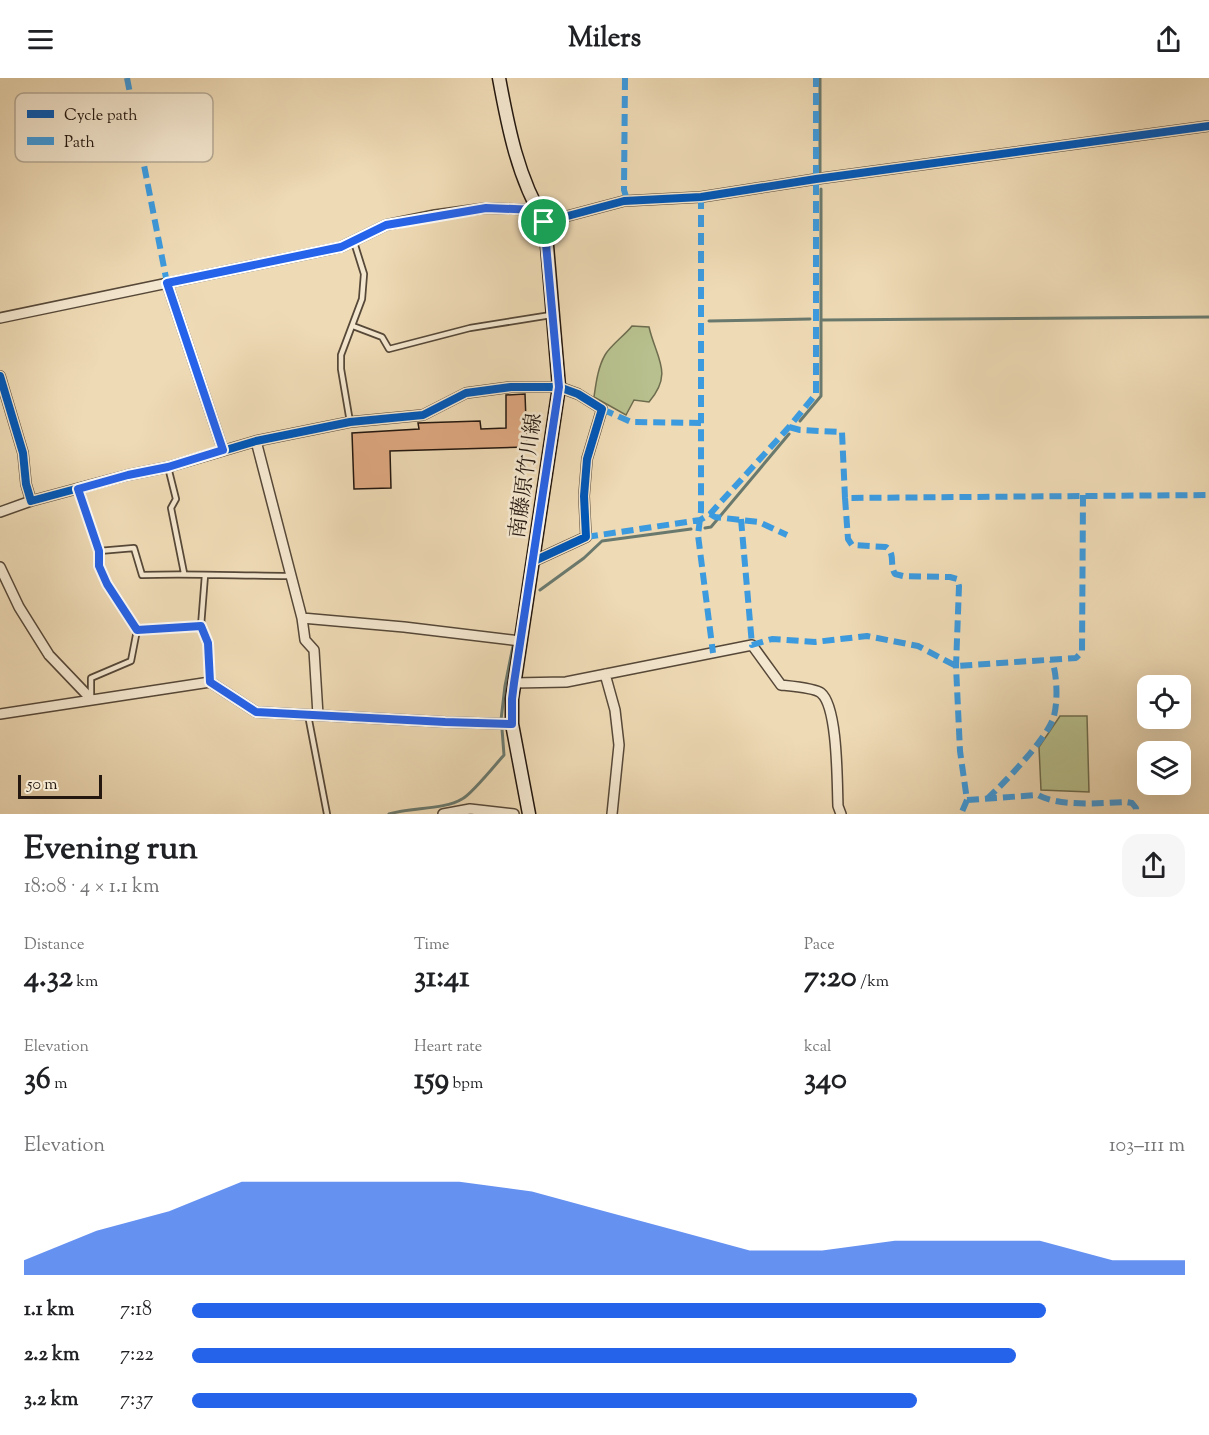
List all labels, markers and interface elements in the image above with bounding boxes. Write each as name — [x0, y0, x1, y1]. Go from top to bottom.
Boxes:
text: Milers — [568, 20, 641, 59]
icon: menu — [24, 23, 57, 56]
icon: share — [1152, 23, 1185, 56]
legend — [15, 93, 213, 162]
text: Cycle path — [64, 105, 138, 128]
text: Path — [64, 132, 95, 155]
pin — [518, 196, 569, 247]
icon: arrive — [527, 205, 560, 238]
street label: 南藤原竹川線 — [503, 412, 551, 540]
map controls — [1137, 675, 1191, 795]
button: locate — [1137, 675, 1191, 729]
button: layers — [1137, 741, 1191, 795]
scale bar — [18, 772, 102, 800]
text: 50 m — [27, 774, 58, 797]
text: Evening run — [24, 826, 198, 874]
button: share — [1122, 834, 1185, 897]
text: 18:08 · 4 × 1.1 km — [24, 873, 159, 902]
text: Distance — [24, 934, 84, 957]
text: Time — [414, 934, 450, 957]
text: Pace — [804, 934, 835, 957]
text: 4.32 — [24, 957, 73, 1000]
text: 31:41 — [414, 957, 469, 1000]
text: 7:20 — [804, 957, 857, 1000]
text: km — [73, 971, 98, 994]
text: /km — [857, 971, 889, 994]
text: Elevation — [24, 1036, 89, 1059]
text: Heart rate — [414, 1036, 482, 1059]
text: kcal — [804, 1036, 832, 1059]
text: 36 — [24, 1059, 51, 1102]
text: 159 — [414, 1059, 449, 1102]
text: 340 — [804, 1059, 847, 1102]
text: m — [51, 1073, 67, 1096]
text: bpm — [449, 1073, 483, 1096]
text: Elevation — [24, 1132, 105, 1161]
text: 103–111 m — [1109, 1132, 1185, 1161]
text: 1.1 km — [24, 1296, 74, 1325]
text: 7:18 — [120, 1296, 152, 1325]
text: 2.2 km — [24, 1341, 79, 1370]
text: 7:22 — [120, 1341, 154, 1370]
text: 3.2 km — [24, 1386, 78, 1415]
text: 7:37 — [120, 1386, 153, 1415]

